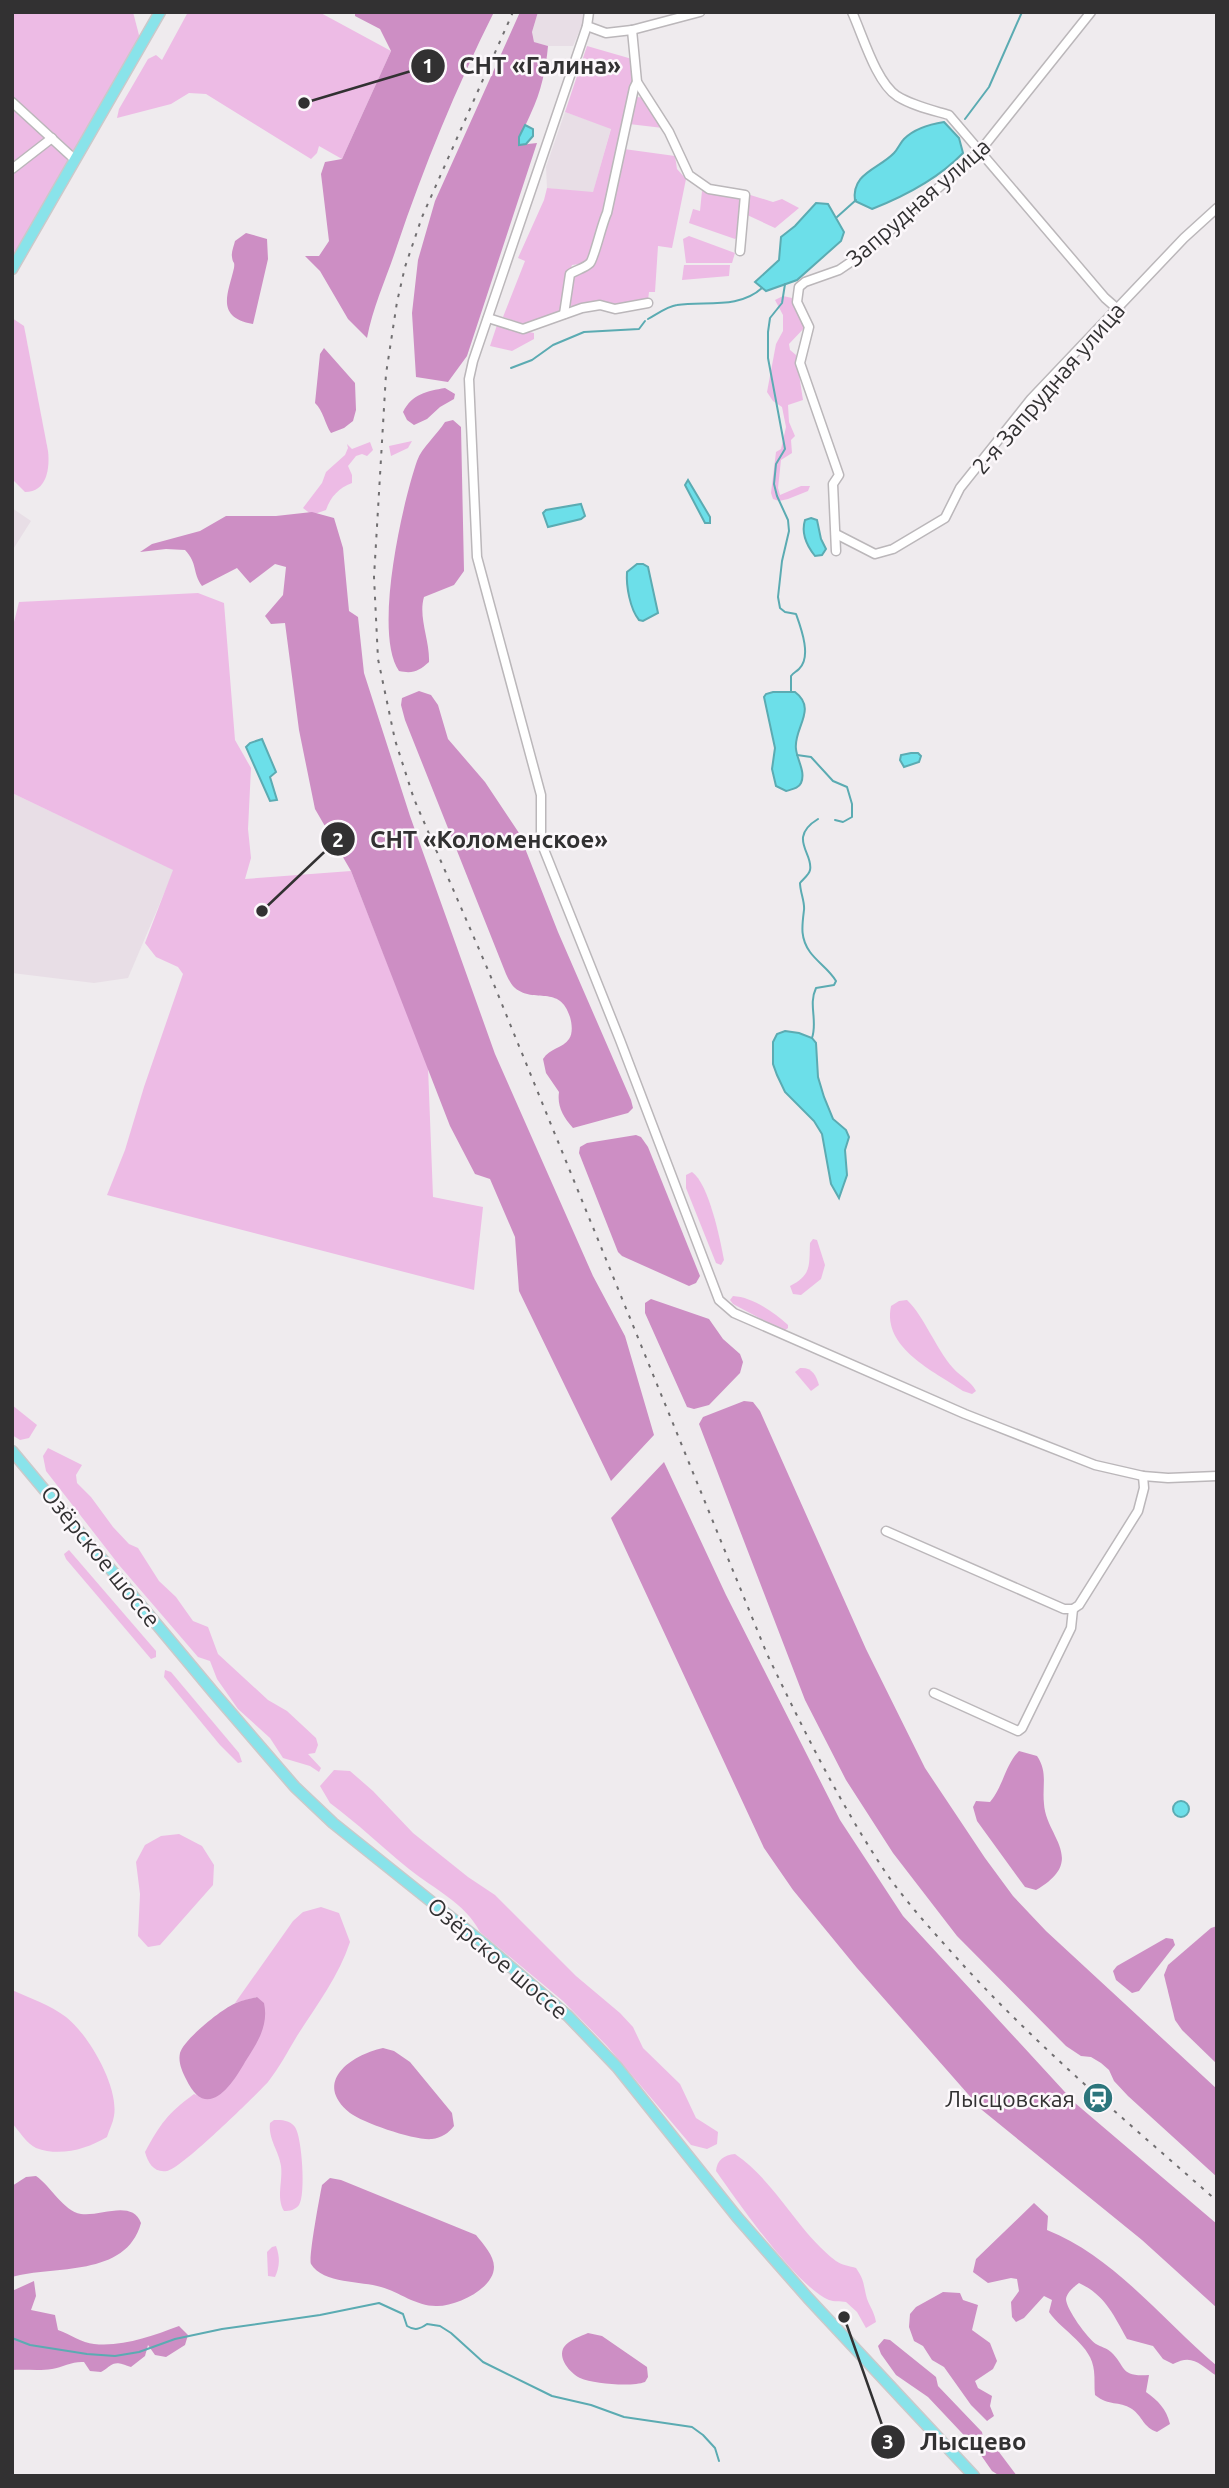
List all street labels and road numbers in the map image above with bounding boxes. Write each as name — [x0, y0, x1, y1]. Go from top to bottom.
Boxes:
street label: Запрудная улица — [841, 133, 995, 271]
street label: 2-я Запрудная улица — [967, 297, 1129, 479]
street label: Озёрское шоссе — [36, 1480, 166, 1632]
street label: Озёрское шоссе — [423, 1892, 573, 2024]

